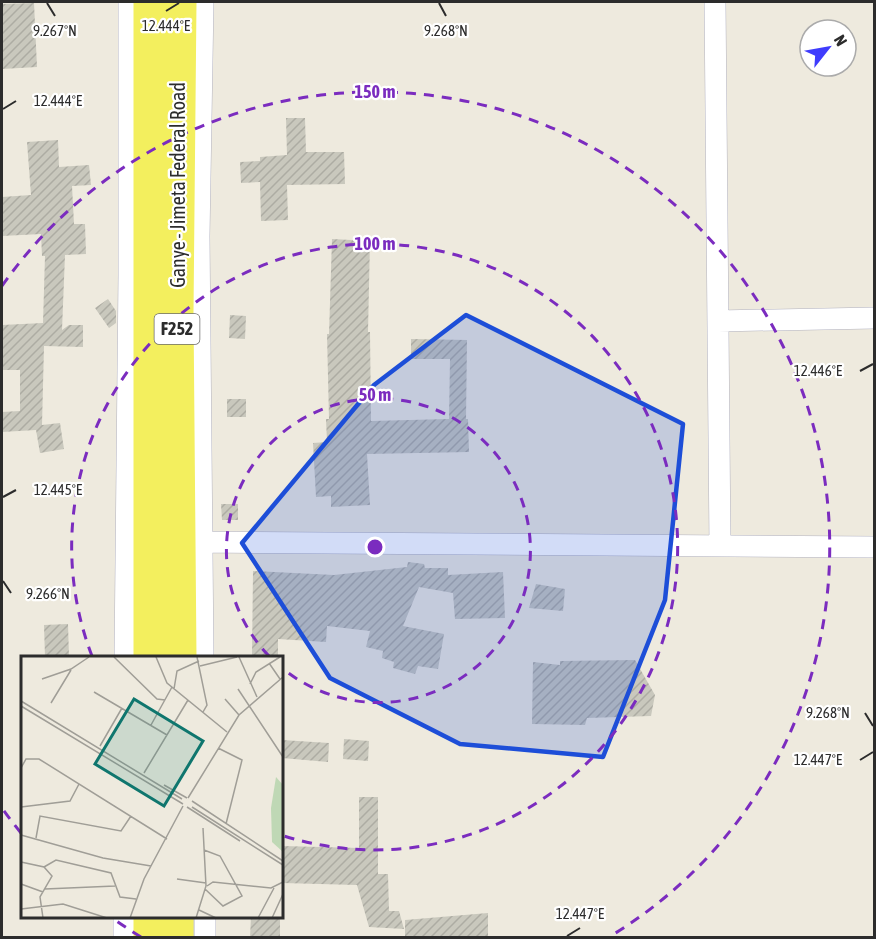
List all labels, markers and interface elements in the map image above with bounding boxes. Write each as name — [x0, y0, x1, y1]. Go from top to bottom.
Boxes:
text: 12.444°E — [142, 17, 191, 34]
north arrow — [798, 18, 858, 78]
text: 9.267°N — [33, 22, 77, 39]
text: 9.268°N — [424, 22, 468, 39]
text: N — [831, 32, 851, 49]
text: 150 m — [355, 81, 395, 102]
street label: Ganye - Jimeta Federal Road — [166, 82, 189, 288]
text: 12.444°E — [34, 92, 83, 109]
text: 100 m — [355, 233, 395, 254]
road number: F252 — [154, 314, 200, 344]
text: 12.446°E — [794, 362, 843, 379]
text: 50 m — [359, 384, 391, 405]
text: 12.445°E — [34, 481, 83, 498]
centre of rings — [365, 537, 385, 557]
text: 9.266°N — [26, 585, 70, 602]
inset map — [21, 656, 284, 918]
text: 9.268°N — [806, 704, 850, 721]
text: 12.447°E — [794, 751, 843, 768]
text: 12.447°E — [556, 905, 605, 922]

